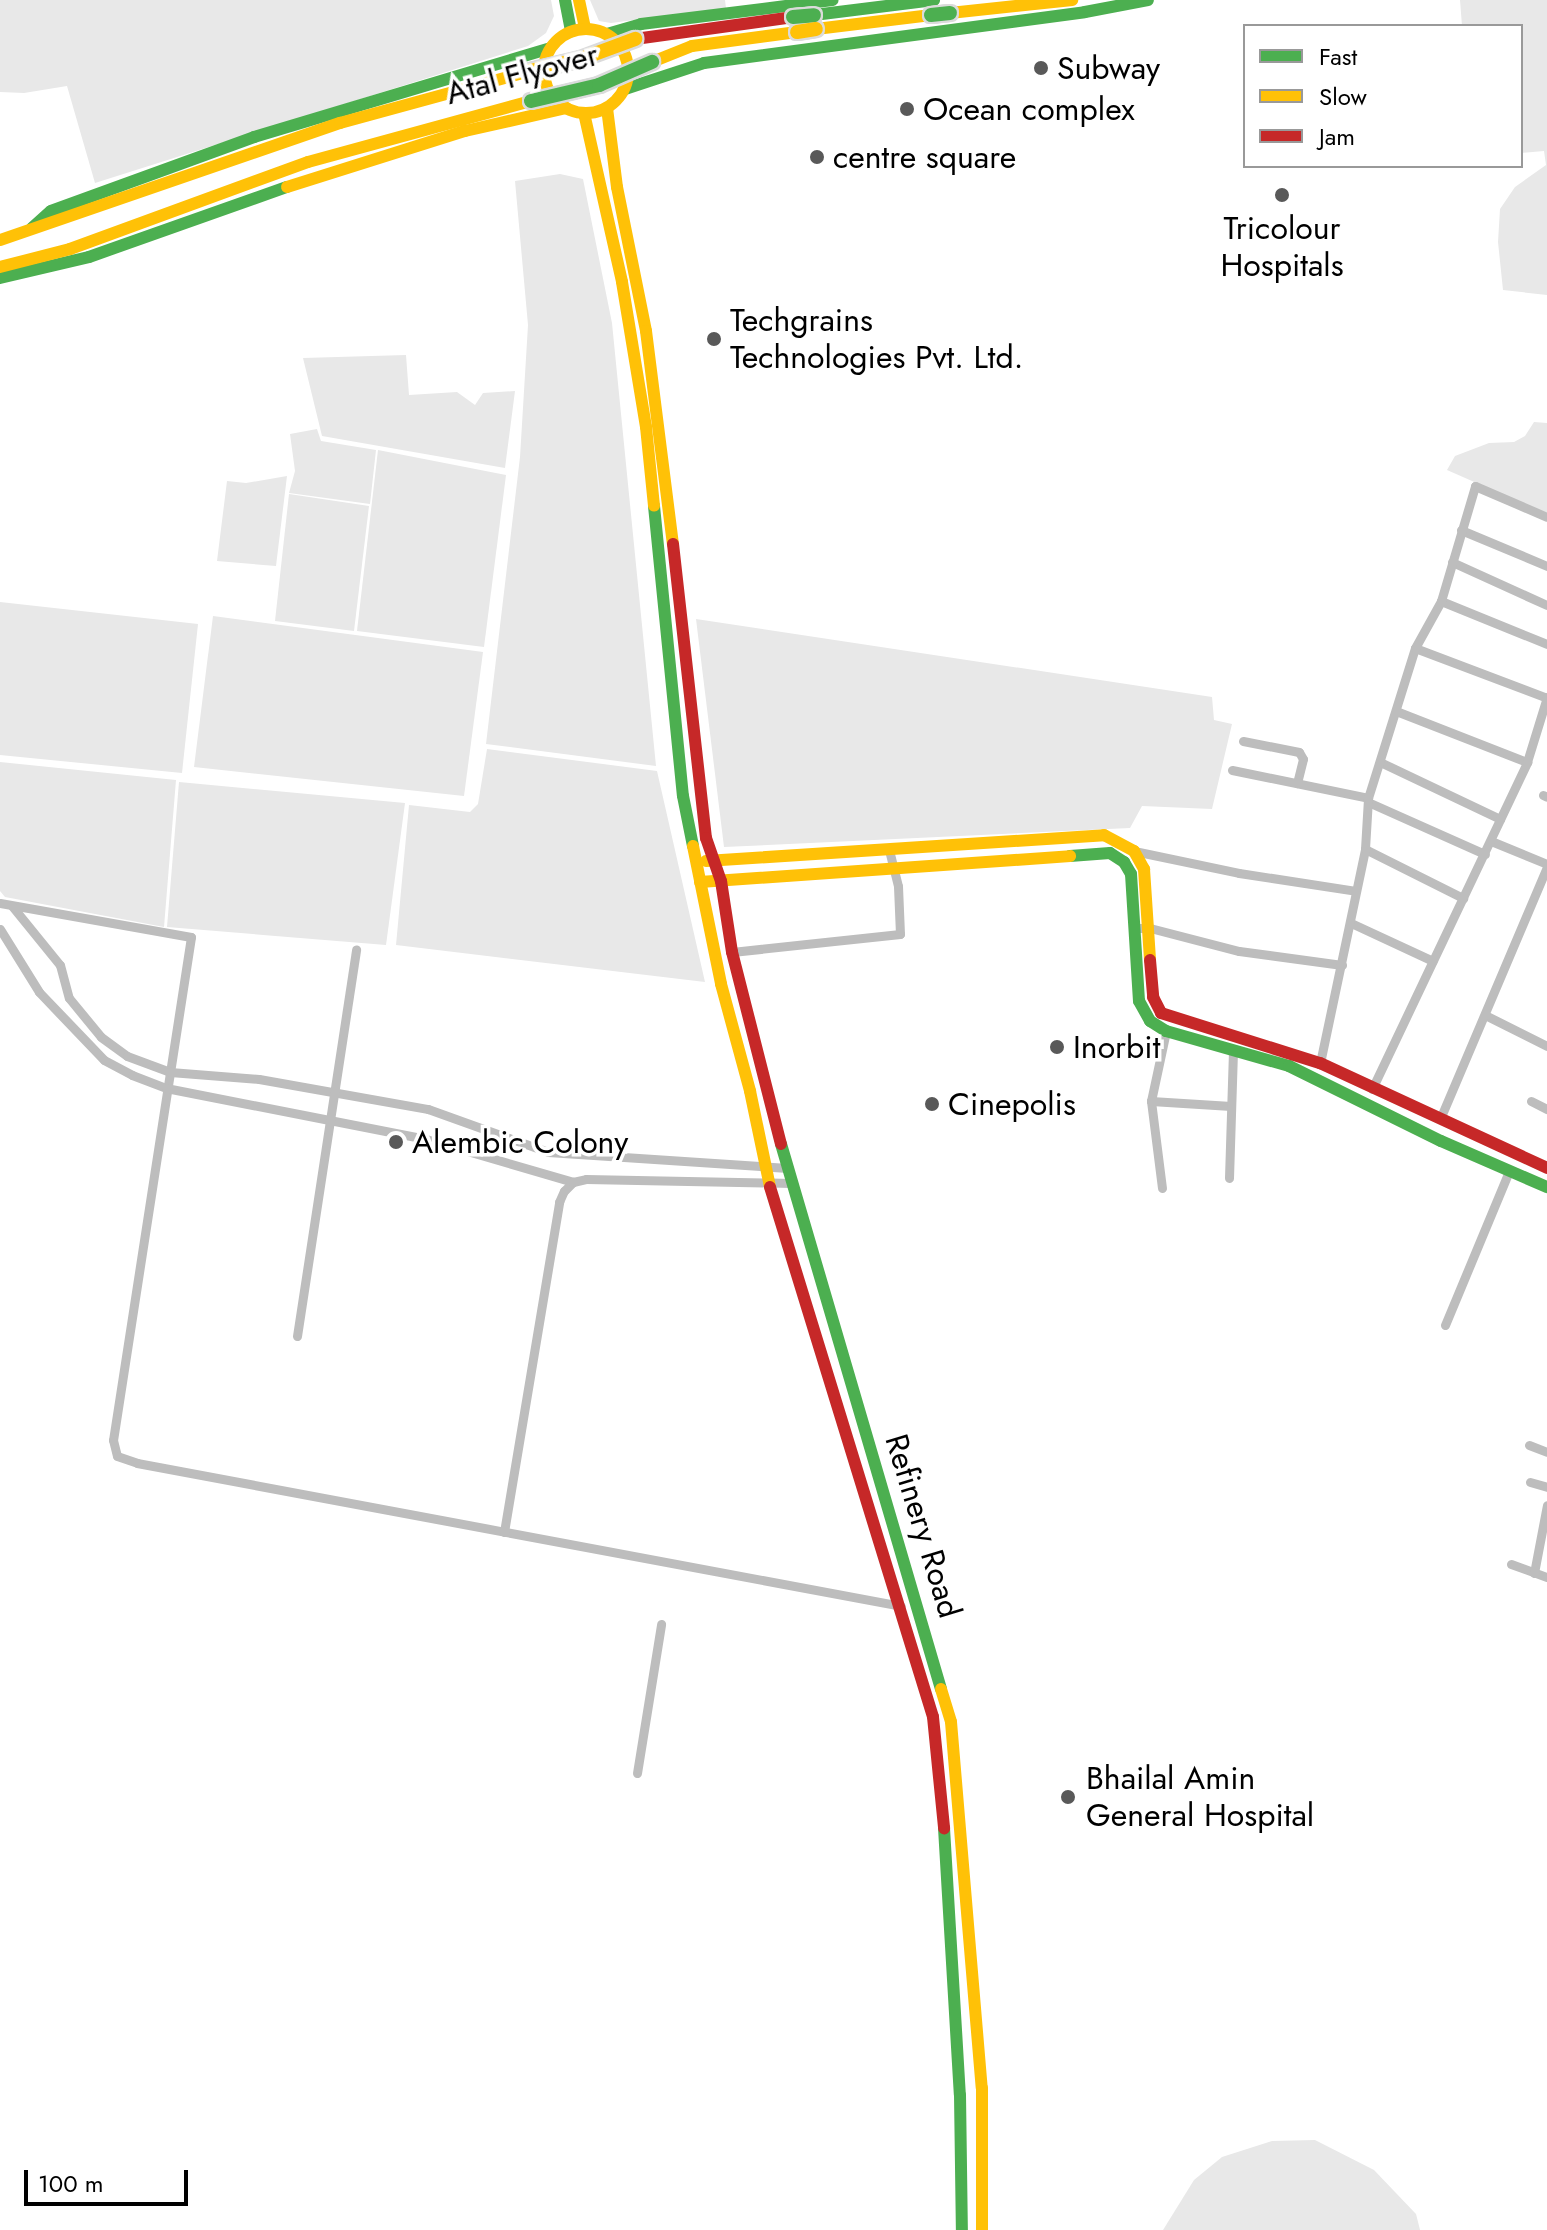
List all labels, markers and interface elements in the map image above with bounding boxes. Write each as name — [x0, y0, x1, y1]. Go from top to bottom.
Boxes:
legend — [1243, 24, 1523, 168]
street label: Atal Flyover — [442, 35, 602, 113]
text: Fast — [1319, 39, 1357, 74]
place label: Subway — [1057, 49, 1160, 87]
marker: Subway — [1032, 59, 1050, 77]
text: Slow — [1319, 79, 1367, 114]
place label: Ocean complex — [923, 90, 1135, 128]
marker: Ocean complex — [898, 100, 916, 118]
text: Jam — [1319, 119, 1355, 154]
place label: centre square — [833, 138, 1016, 176]
marker: centre square — [808, 148, 826, 166]
marker: Tricolour Hospitals — [1271, 184, 1293, 206]
place label: Tricolour Hospitals — [1220, 210, 1344, 285]
place label: Techgrains Technologies Pvt. Ltd. — [730, 302, 1023, 377]
marker: Techgrains Technologies Pvt. Ltd. — [705, 330, 723, 348]
place label: Inorbit — [1073, 1028, 1160, 1066]
marker: Inorbit — [1048, 1038, 1066, 1056]
place label: Cinepolis — [948, 1085, 1076, 1123]
marker: Cinepolis — [923, 1095, 941, 1113]
place label: Alembic Colony — [412, 1123, 628, 1161]
marker: Alembic Colony — [387, 1133, 405, 1151]
street label: Refinery Road — [877, 1430, 969, 1622]
place label: Bhailal Amin General Hospital — [1086, 1760, 1314, 1835]
marker: Bhailal Amin General Hospital — [1057, 1786, 1079, 1808]
scale bar — [28, 2154, 192, 2204]
text: 100 m — [38, 2166, 104, 2201]

